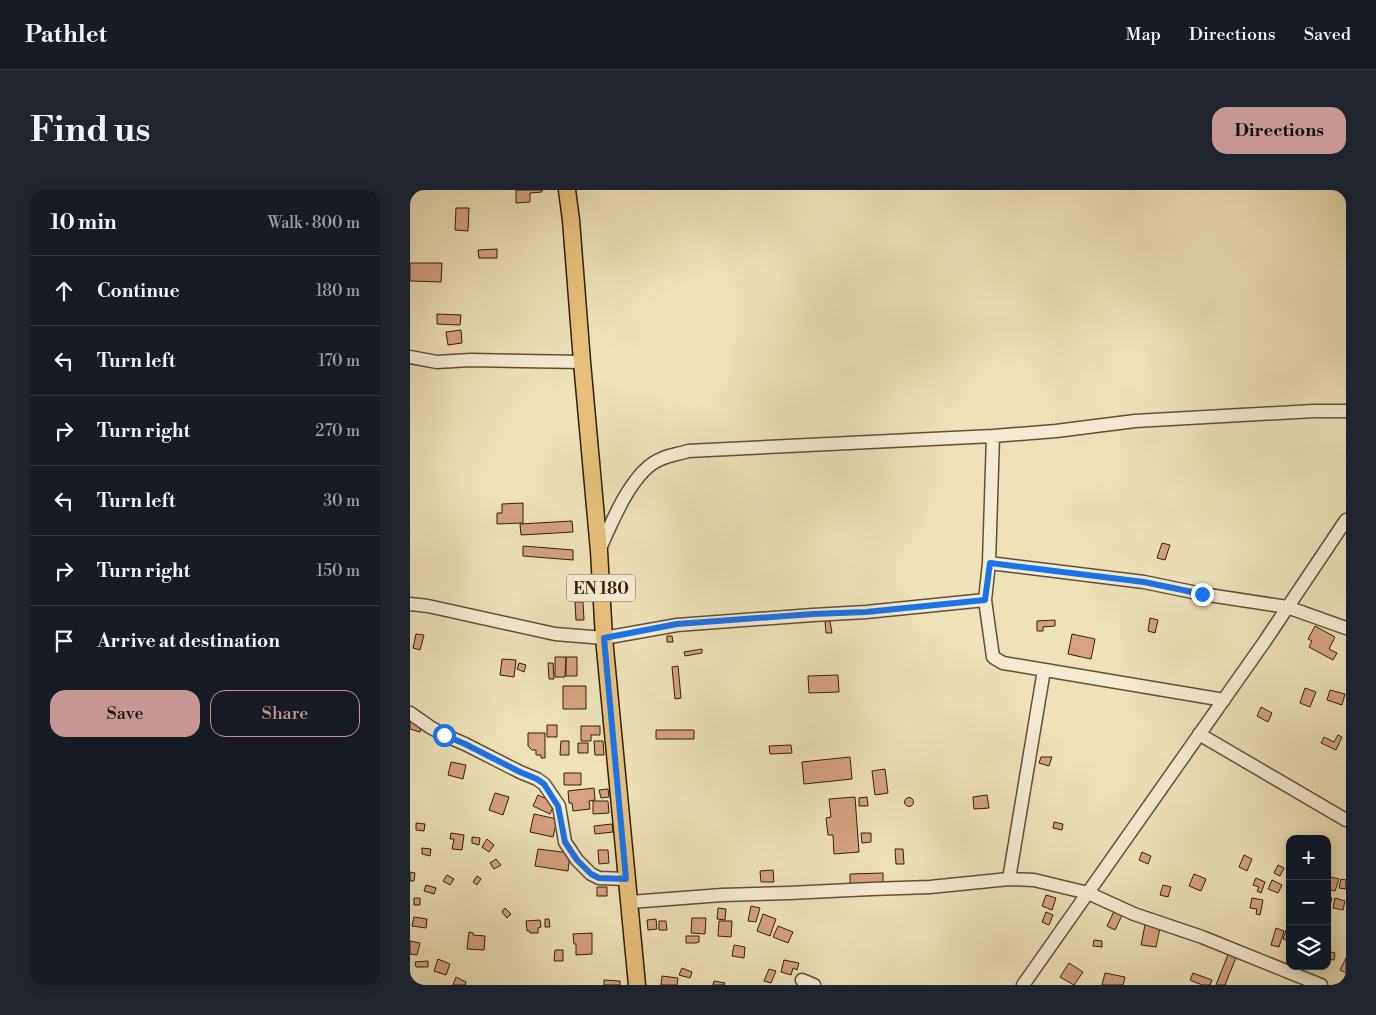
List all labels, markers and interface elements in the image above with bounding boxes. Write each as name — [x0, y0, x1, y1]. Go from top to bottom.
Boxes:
text: Pathlet — [25, 20, 107, 50]
text: Map — [1125, 23, 1161, 46]
text: Directions — [1189, 23, 1276, 46]
text: Saved — [1304, 23, 1351, 46]
button: Directions — [1212, 107, 1346, 154]
text: Find us — [30, 109, 150, 152]
text: 10 min — [50, 210, 117, 236]
text: Walk · 800 m — [268, 213, 360, 233]
icon: ahead — [50, 277, 78, 305]
text: Continue — [97, 279, 180, 303]
text: 180 m — [316, 281, 360, 301]
icon: left — [50, 347, 78, 375]
text: Turn left — [97, 349, 176, 373]
text: 170 m — [318, 351, 360, 371]
icon: right — [50, 417, 78, 445]
text: Turn right — [97, 419, 190, 443]
text: 270 m — [315, 421, 360, 441]
icon: left — [50, 487, 78, 515]
text: Turn left — [97, 489, 176, 513]
text: 30 m — [323, 491, 360, 511]
icon: right — [50, 557, 78, 585]
text: Turn right — [97, 559, 190, 583]
text: 150 m — [316, 561, 360, 581]
road number: EN 180 — [567, 574, 635, 602]
route end — [1191, 583, 1214, 606]
icon: arrive — [50, 627, 78, 655]
text: Arrive at destination — [97, 629, 280, 653]
button: Save — [50, 690, 200, 737]
button: Share — [210, 690, 360, 737]
route start — [433, 724, 456, 747]
map controls — [1286, 835, 1331, 970]
button: + — [1286, 835, 1331, 880]
button: − — [1286, 880, 1331, 925]
button: layers — [1286, 925, 1331, 970]

